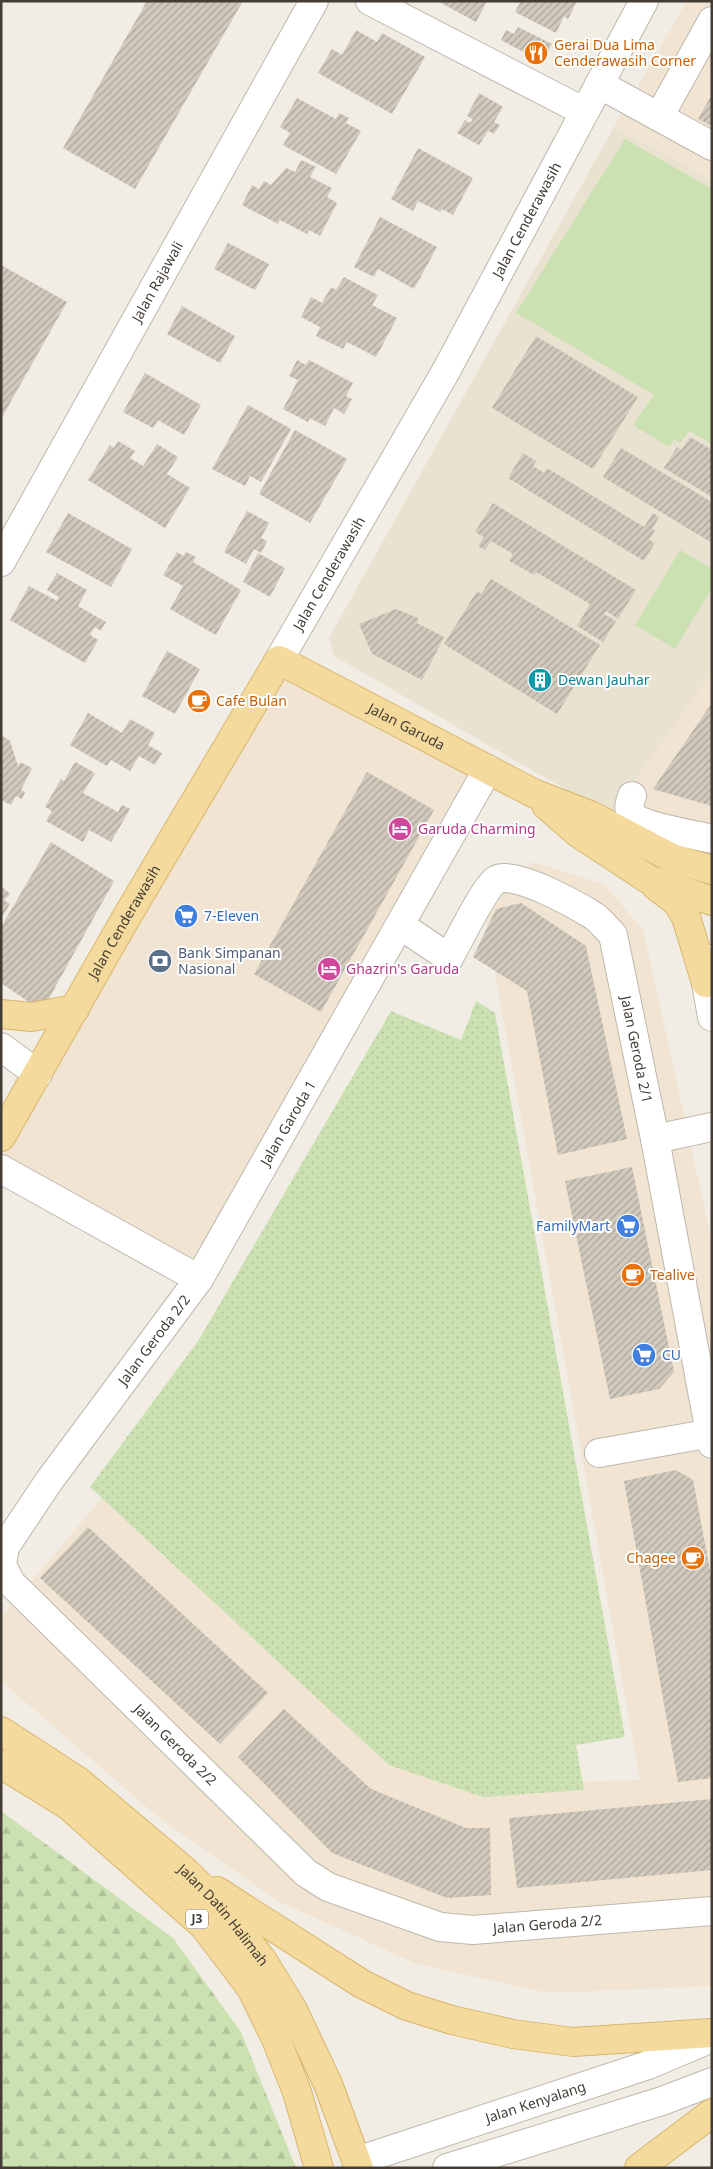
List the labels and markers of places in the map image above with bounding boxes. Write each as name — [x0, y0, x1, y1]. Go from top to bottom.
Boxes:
place label: Gerai Dua Lima Cenderawasih Corner — [554, 35, 696, 70]
restaurant icon: Gerai Dua Lima Cenderawasih Corner — [523, 40, 549, 66]
building icon: Dewan Jauhar — [527, 667, 553, 693]
place label: Dewan Jauhar — [558, 670, 650, 689]
cafe icon: Cafe Bulan — [186, 688, 212, 714]
place label: Cafe Bulan — [216, 691, 287, 710]
hotel icon: Garuda Charming — [387, 816, 413, 842]
place label: Garuda Charming — [418, 819, 536, 838]
supermarket icon: 7-Eleven — [173, 903, 199, 929]
place label: 7-Eleven — [204, 906, 259, 925]
place label: Bank Simpanan Nasional — [178, 943, 281, 978]
bank icon: Bank Simpanan Nasional — [147, 948, 173, 974]
hotel icon: Ghazrin's Garuda — [316, 956, 342, 982]
place label: Ghazrin's Garuda — [346, 959, 459, 978]
supermarket icon: FamilyMart — [615, 1213, 641, 1239]
place label: FamilyMart — [536, 1216, 610, 1235]
cafe icon: Tealive — [620, 1262, 646, 1288]
place label: Tealive — [650, 1265, 695, 1284]
supermarket icon: CU — [631, 1342, 657, 1368]
place label: CU — [662, 1345, 681, 1364]
cafe icon: Chagee — [680, 1545, 706, 1571]
place label: Chagee — [626, 1548, 676, 1567]

